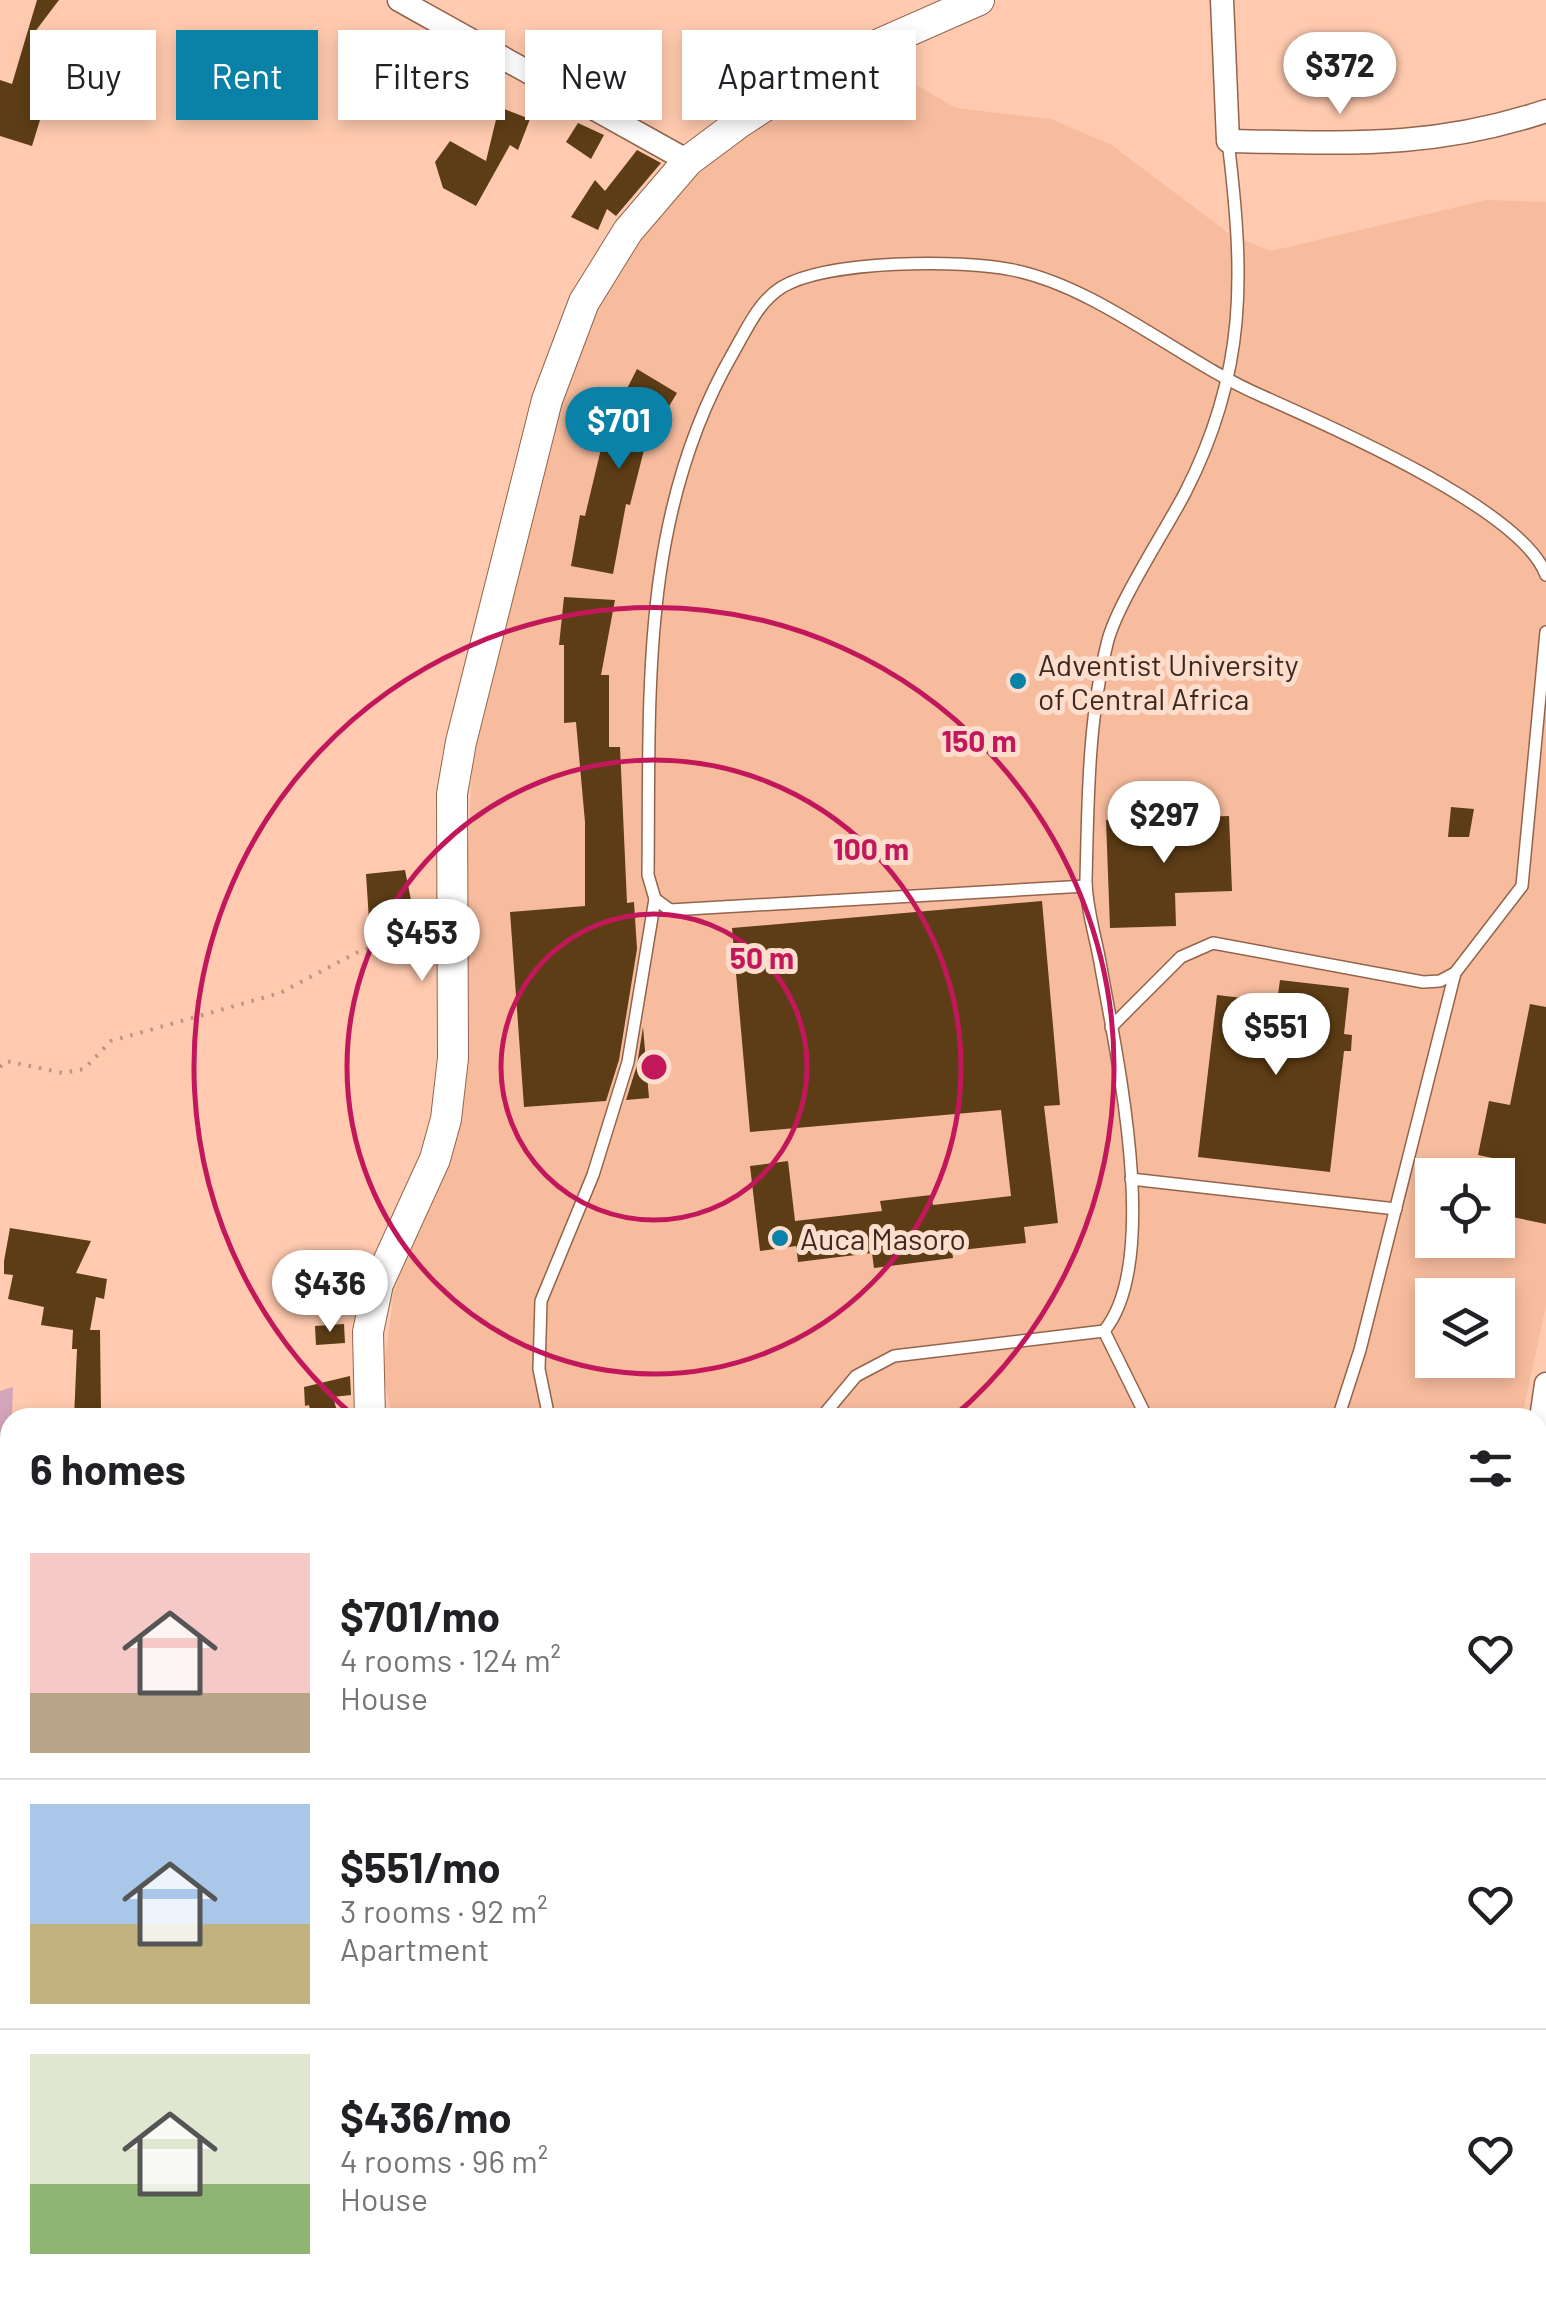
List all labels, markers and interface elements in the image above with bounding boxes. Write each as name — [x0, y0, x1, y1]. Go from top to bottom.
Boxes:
chip: Buy — [30, 30, 156, 120]
chip: Rent — [176, 30, 318, 120]
chip: Filters — [338, 30, 505, 120]
chip: New — [525, 30, 662, 120]
chip: Apartment — [682, 30, 916, 120]
pin: $372 — [1281, 32, 1399, 117]
text: $372 — [1305, 45, 1375, 83]
pin: $701 — [560, 387, 678, 472]
text: $701 — [587, 400, 651, 438]
place label: Adventist University of Central Africa — [1038, 646, 1299, 716]
marker: Adventist University of Central Africa — [1007, 670, 1029, 692]
text: 150 m — [942, 722, 1016, 758]
pin: $297 — [1105, 781, 1223, 866]
text: $297 — [1129, 794, 1199, 832]
text: 100 m — [833, 830, 909, 866]
pin: $453 — [363, 899, 481, 984]
text: $453 — [386, 912, 458, 950]
text: 50 m — [730, 939, 794, 975]
pin: $551 — [1217, 993, 1335, 1078]
text: $551 — [1244, 1006, 1308, 1044]
centre of rings — [636, 1049, 672, 1085]
map controls — [1415, 1158, 1515, 1378]
button: locate — [1415, 1158, 1515, 1258]
place label: Auca Masoro — [800, 1220, 966, 1256]
marker: Auca Masoro — [769, 1227, 791, 1249]
pin: $436 — [271, 1250, 389, 1335]
text: $436 — [294, 1263, 366, 1301]
button: layers — [1415, 1278, 1515, 1378]
icon: filters — [1463, 1441, 1518, 1496]
text: 6 homes — [30, 1443, 186, 1493]
text: $701/mo — [340, 1590, 500, 1640]
icon: home — [110, 1593, 230, 1713]
icon: heart — [1463, 1626, 1518, 1681]
text: 4 rooms · 124 m² — [340, 1640, 561, 1678]
text: House — [340, 1678, 428, 1716]
text: $551/mo — [340, 1841, 501, 1891]
icon: home — [110, 1844, 230, 1964]
icon: heart — [1463, 1877, 1518, 1932]
text: 3 rooms · 92 m² — [340, 1891, 548, 1929]
text: Apartment — [340, 1929, 489, 1967]
text: $436/mo — [340, 2091, 512, 2141]
icon: home — [110, 2094, 230, 2214]
icon: heart — [1463, 2127, 1518, 2182]
text: 4 rooms · 96 m² — [340, 2141, 548, 2179]
text: House — [340, 2179, 428, 2217]

